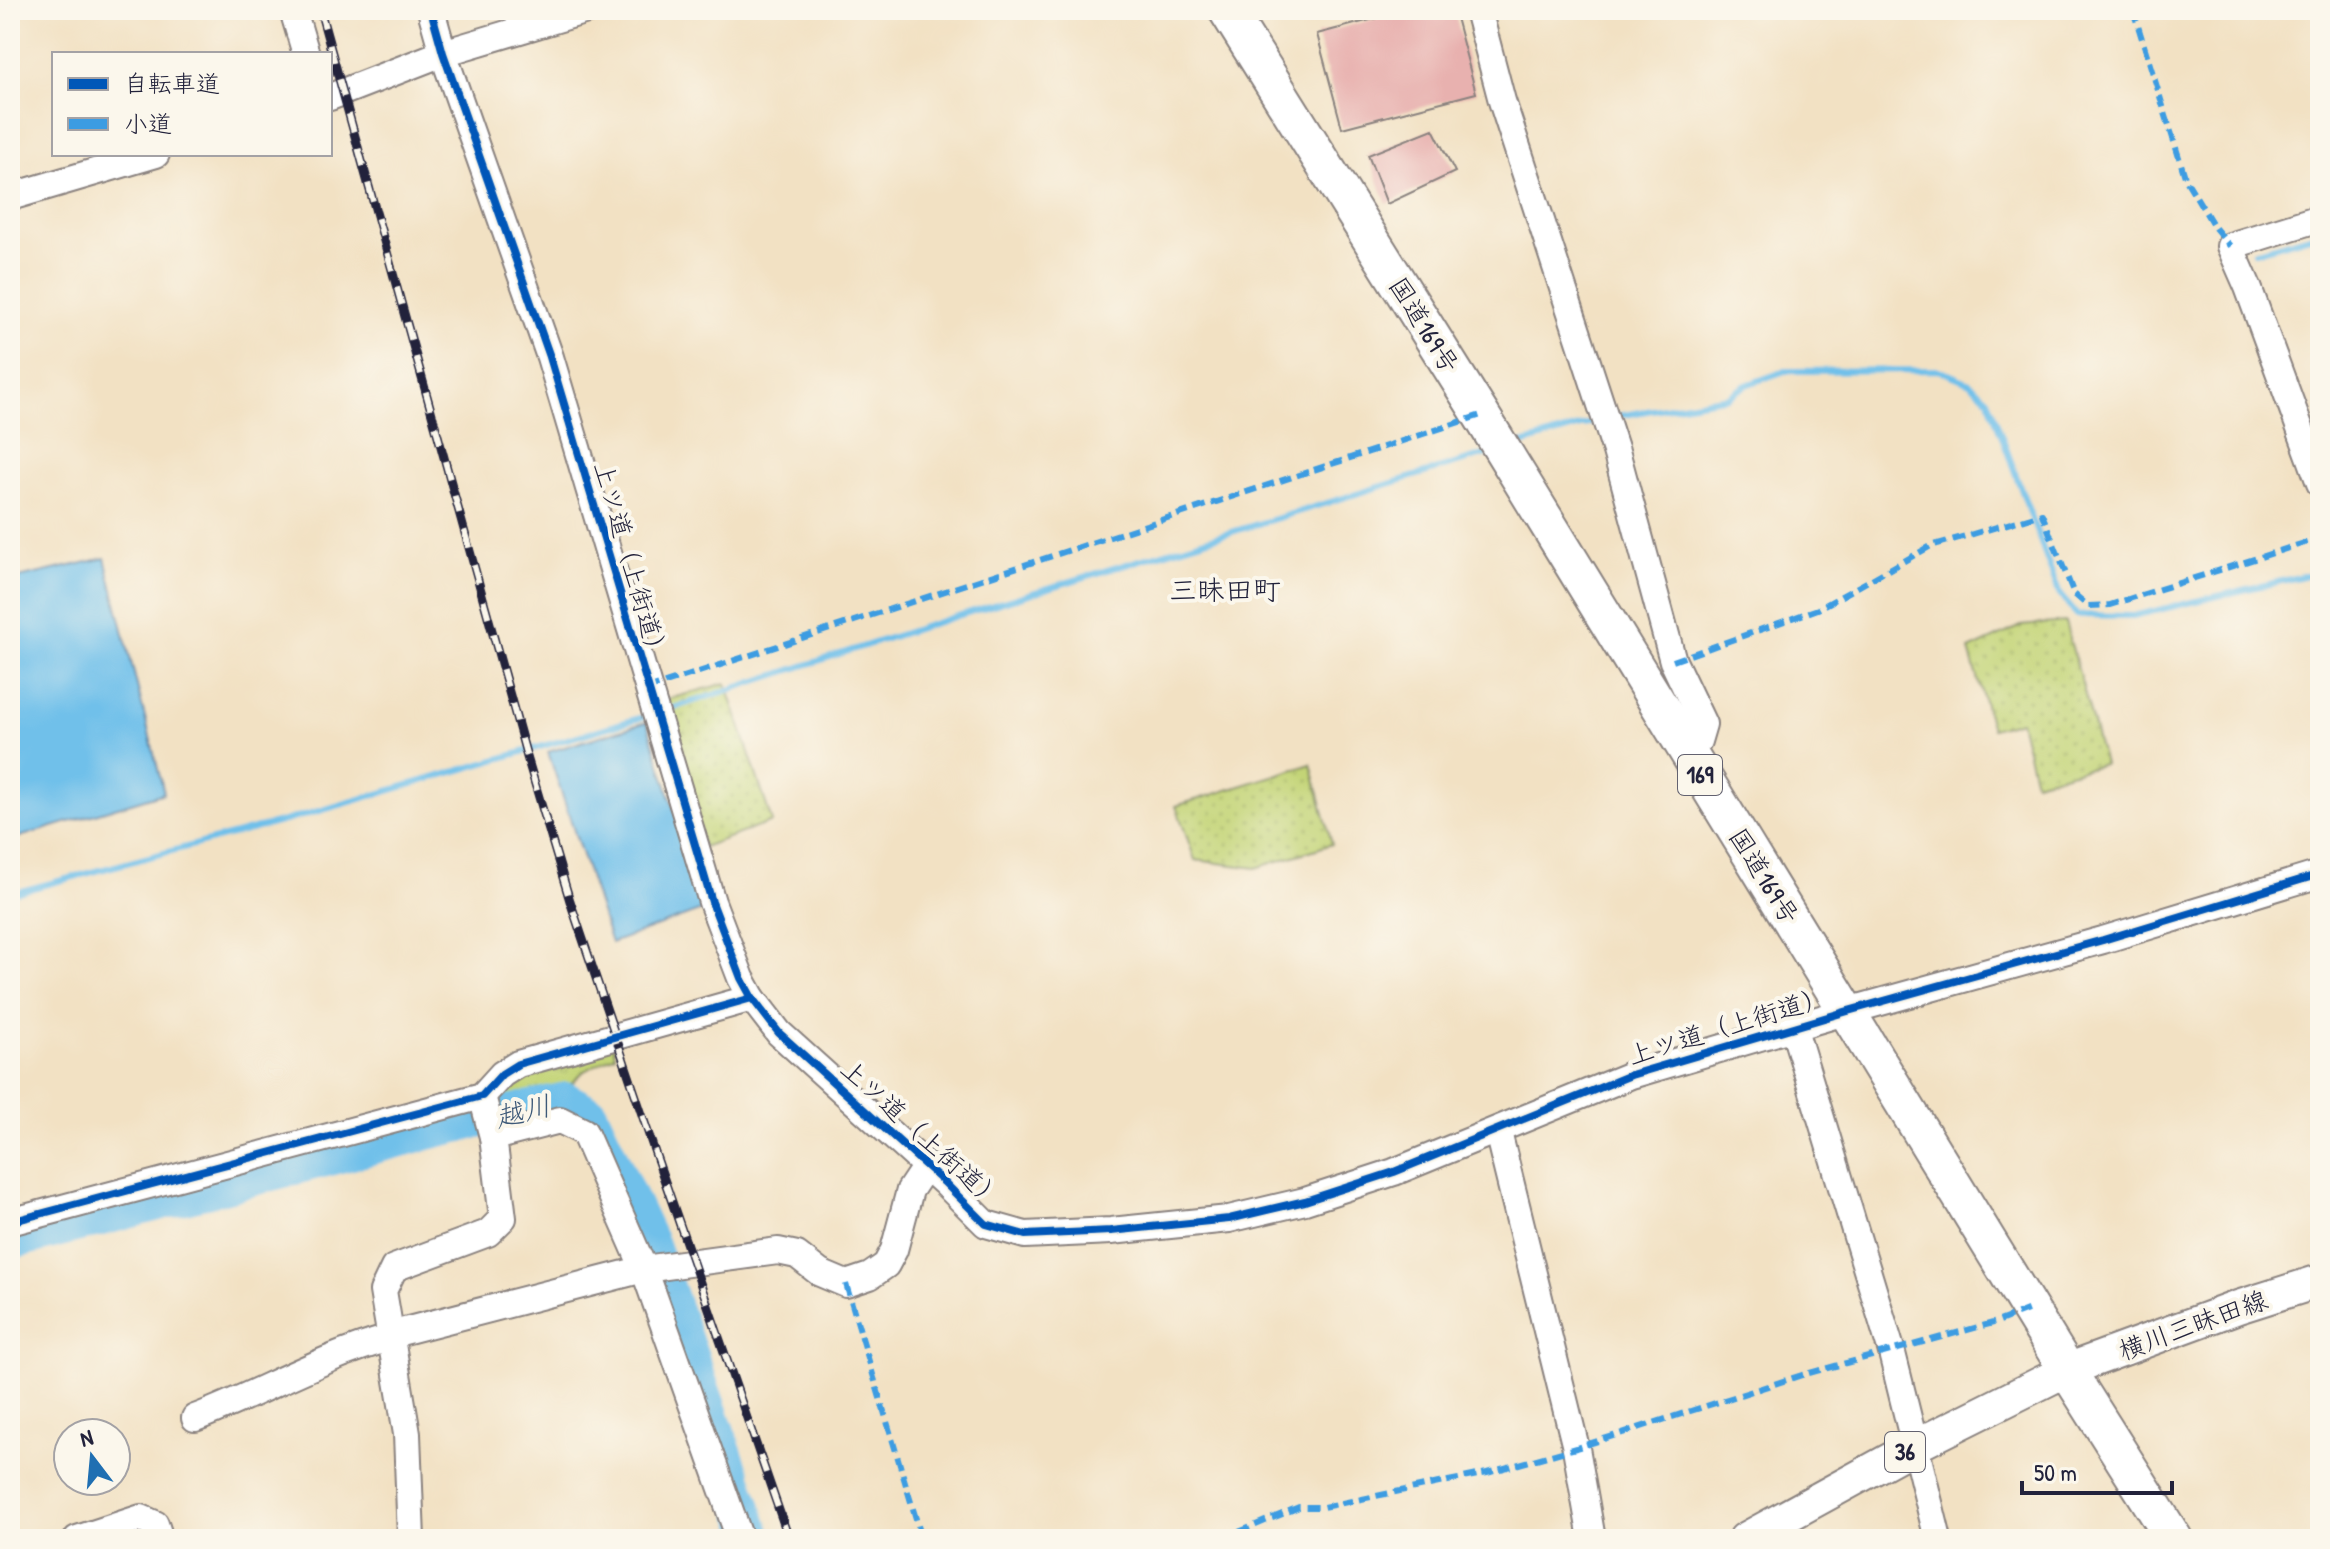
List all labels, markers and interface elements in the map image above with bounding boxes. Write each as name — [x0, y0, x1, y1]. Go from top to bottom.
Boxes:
legend — [52, 52, 332, 156]
text: 自転車道 — [124, 67, 220, 99]
text: 小道 — [124, 107, 172, 139]
street label: 国道169号 — [1381, 270, 1468, 380]
street label: 上ツ道（上街道） — [586, 457, 677, 667]
district label: 三昧田町 — [1169, 571, 1281, 609]
road number: 169 — [1678, 755, 1722, 795]
street label: 国道169号 — [1721, 821, 1808, 931]
street label: 上ツ道（上街道） — [1623, 978, 1832, 1073]
street label: 上ツ道（上街道） — [833, 1051, 1011, 1216]
water label: 越川 — [490, 1086, 555, 1136]
street label: 横川三昧田線 — [2114, 1281, 2272, 1368]
north arrow — [52, 1417, 132, 1497]
text: N — [77, 1422, 97, 1454]
road number: 36 — [1885, 1432, 1925, 1472]
scale bar — [2022, 1445, 2172, 1495]
text: 50 m — [2034, 1456, 2077, 1488]

